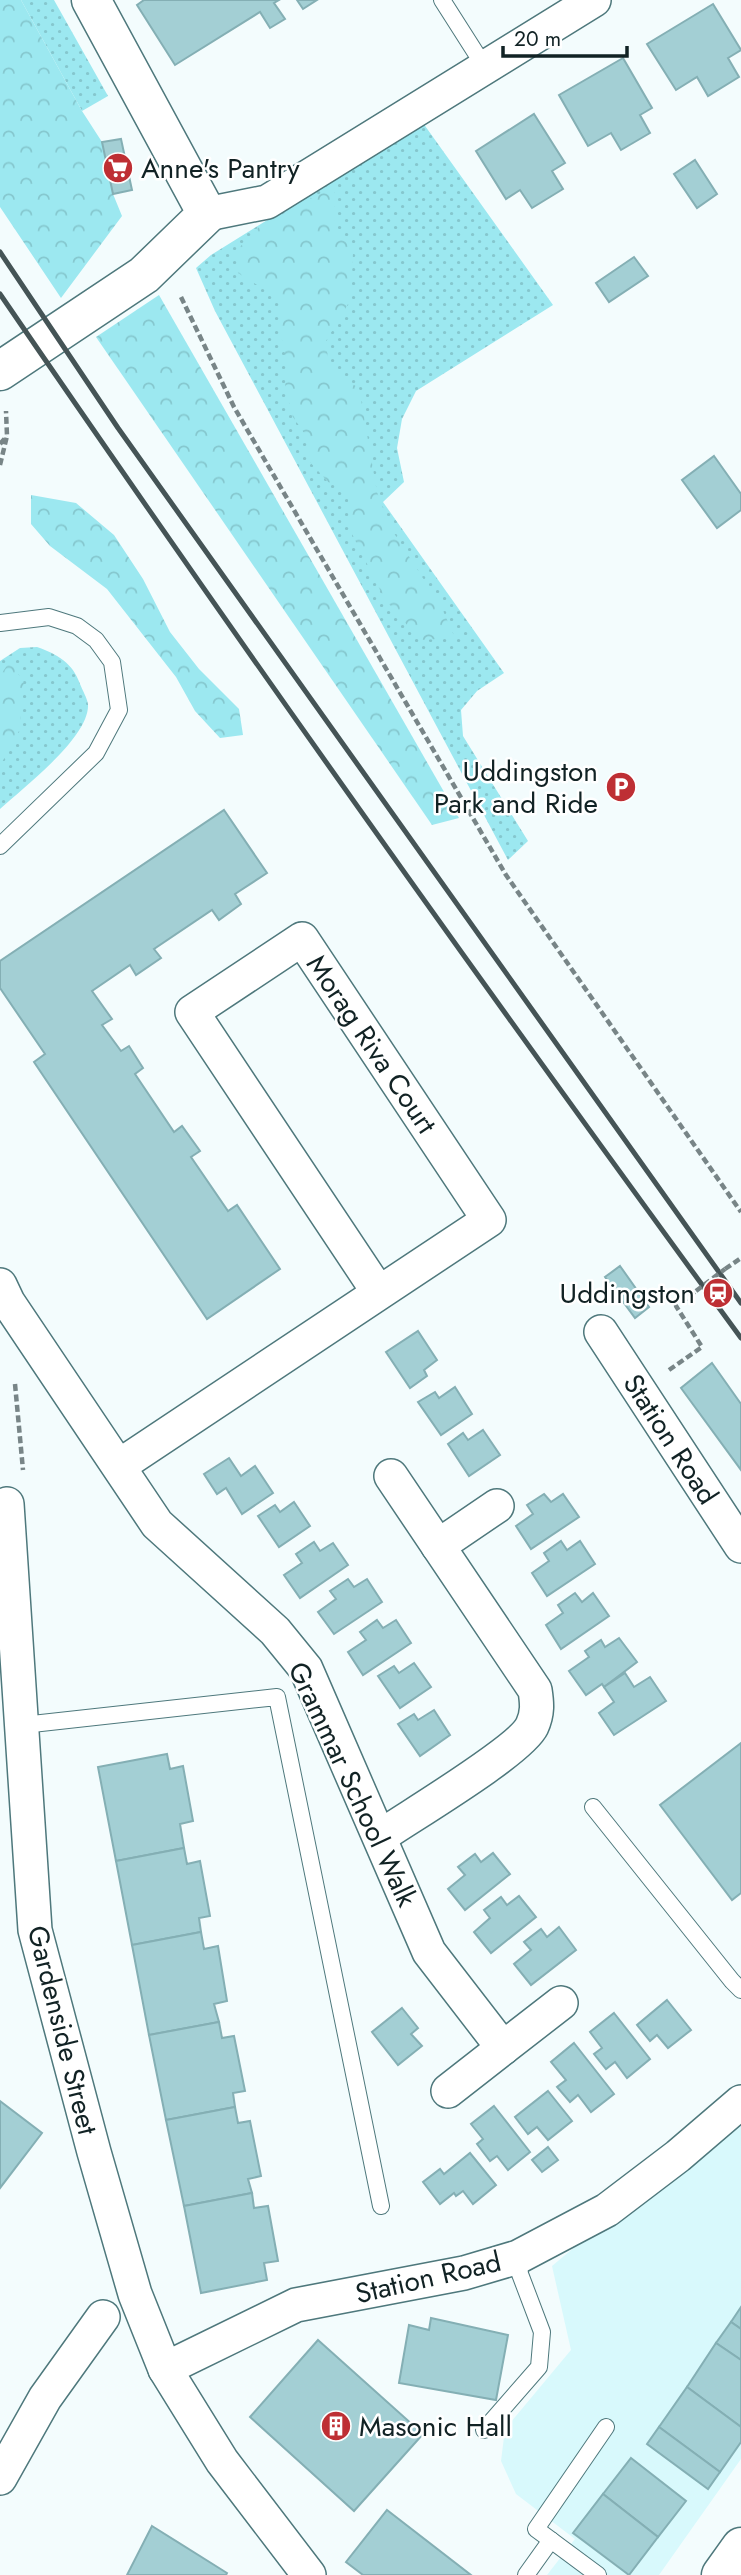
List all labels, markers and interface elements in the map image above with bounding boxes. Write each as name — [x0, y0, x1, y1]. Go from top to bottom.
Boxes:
scale bar — [503, 14, 627, 58]
text: 20 m — [514, 24, 561, 54]
place label: Anne's Pantry — [141, 148, 300, 189]
supermarket icon: Anne's Pantry — [101, 151, 135, 185]
place label: Uddingston Park and Ride — [434, 751, 598, 824]
parking icon: Uddingston Park and Ride — [604, 770, 638, 804]
street label: Morag Riva Court — [296, 947, 447, 1142]
place label: Uddingston — [560, 1273, 695, 1314]
station icon: Uddingston — [701, 1276, 735, 1310]
street label: Station Road — [613, 1366, 728, 1513]
street label: Grammar School Walk — [278, 1655, 428, 1914]
street label: Gardenside Street — [17, 1921, 108, 2139]
street label: Station Road — [351, 2241, 505, 2314]
place label: Masonic Hall — [359, 2406, 512, 2447]
building icon: Masonic Hall — [319, 2409, 353, 2443]

